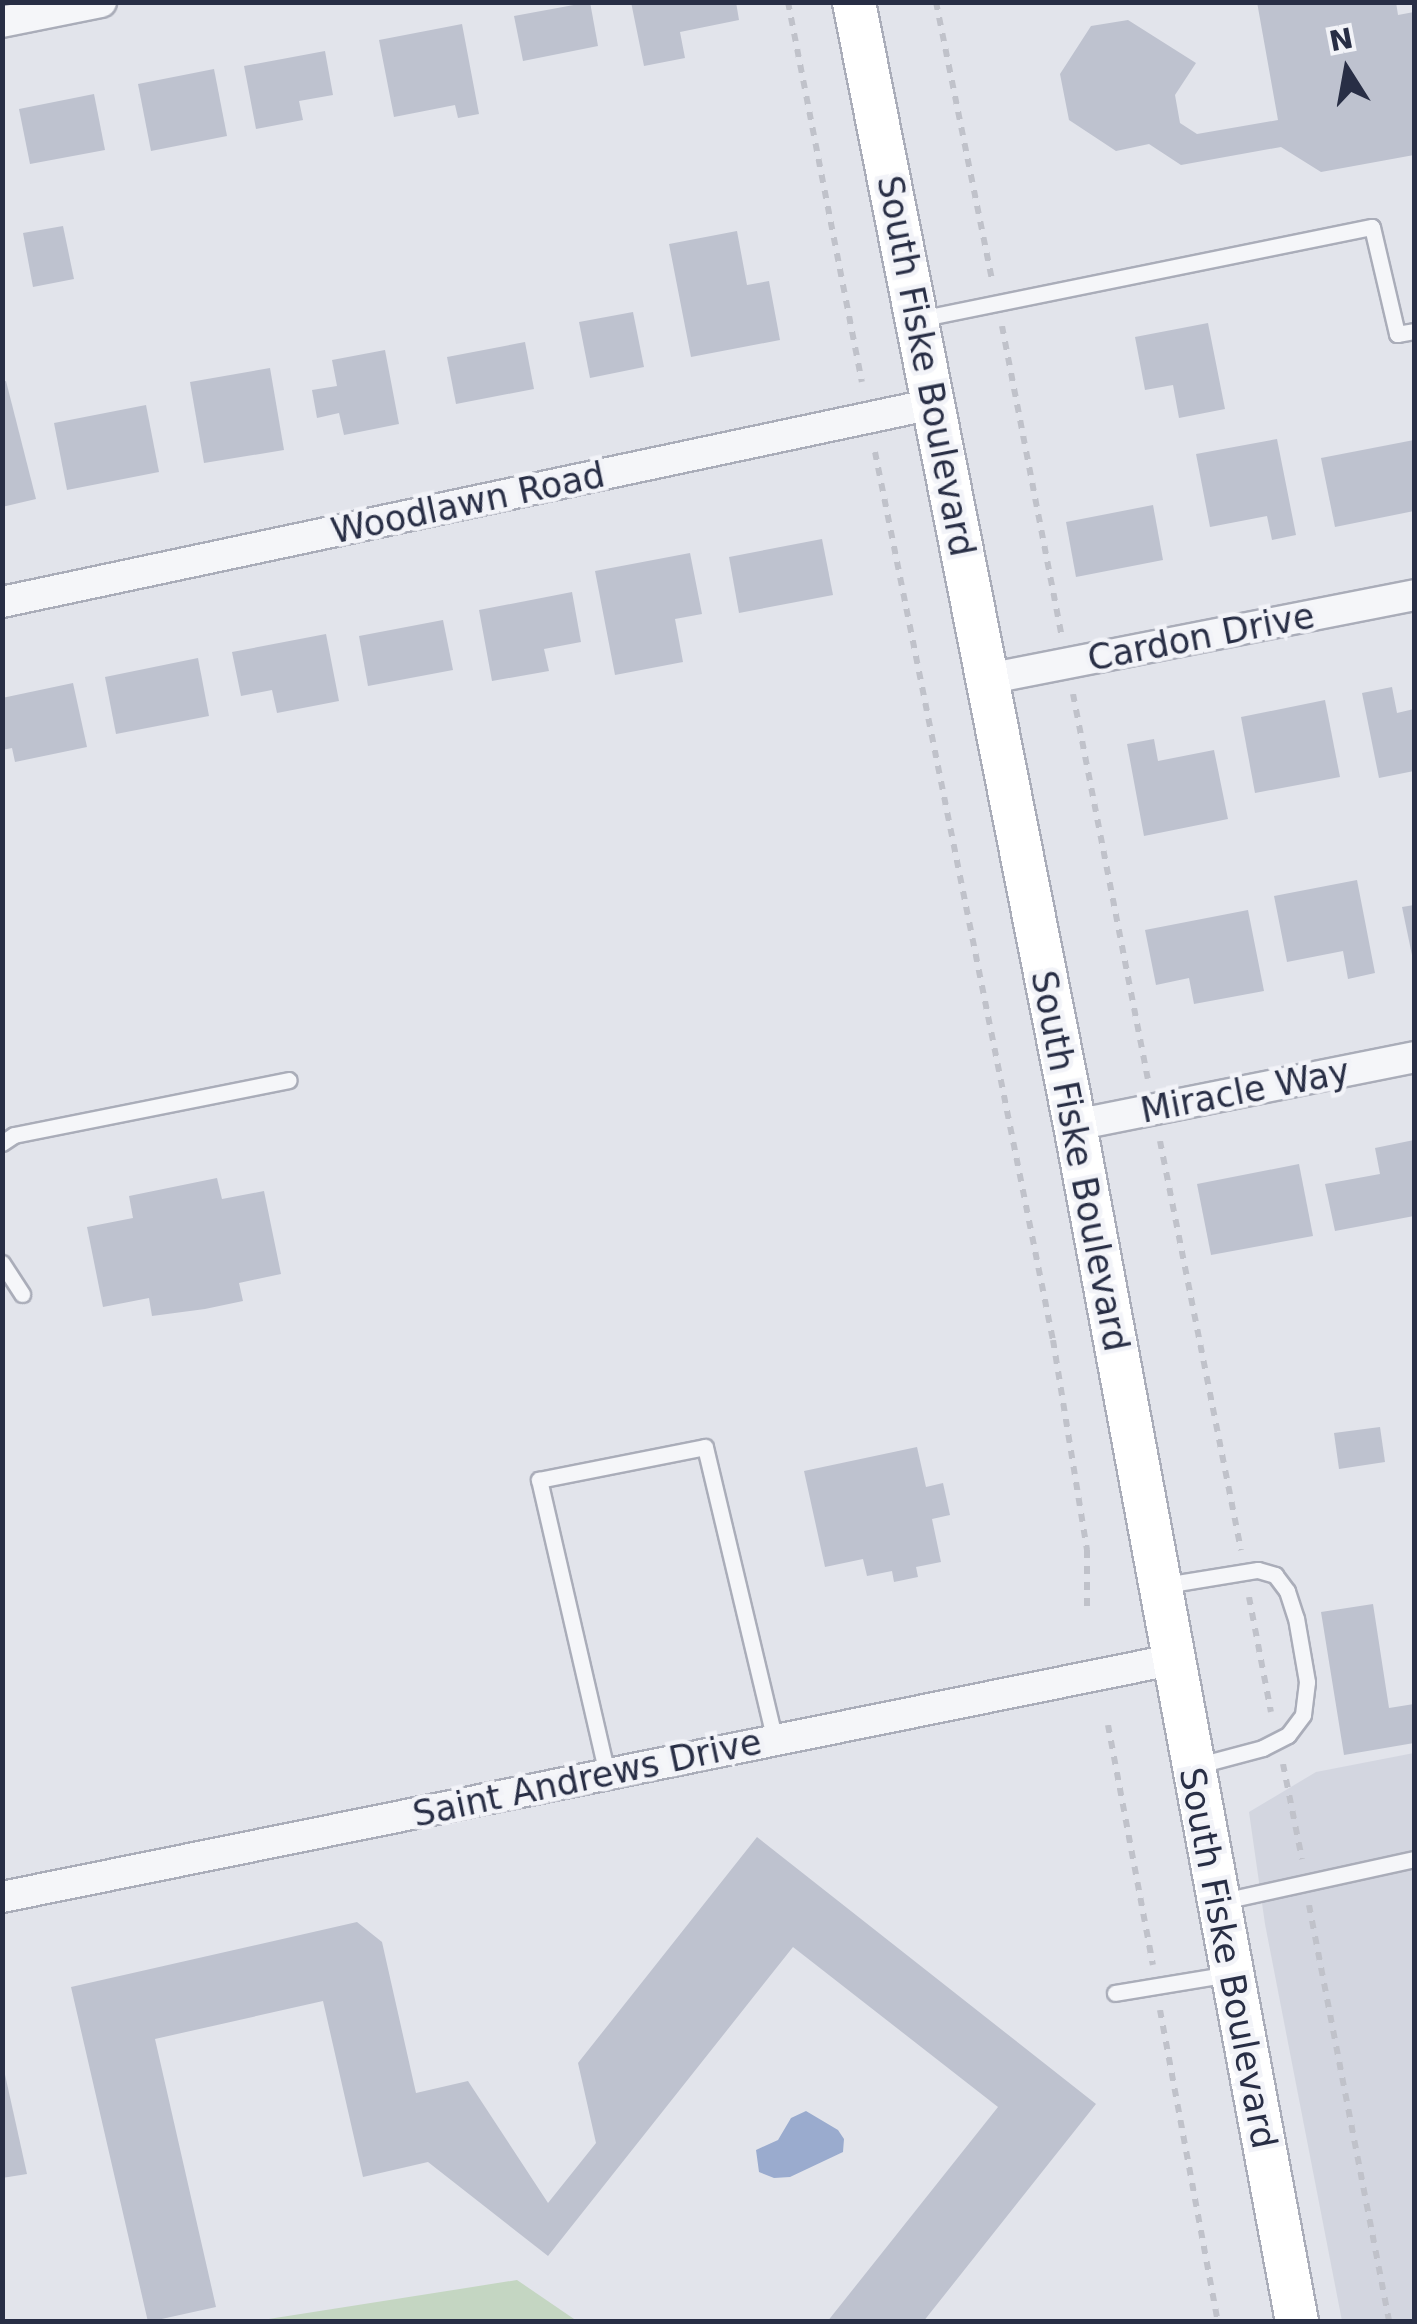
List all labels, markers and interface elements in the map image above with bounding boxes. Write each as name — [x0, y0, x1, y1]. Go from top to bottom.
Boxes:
north arrow — [1297, 20, 1397, 120]
text: N — [1327, 22, 1356, 58]
street label: South Fiske Boulevard — [868, 172, 984, 560]
street label: Woodlawn Road — [327, 454, 609, 552]
street label: Cardon Drive — [1084, 594, 1318, 680]
street label: South Fiske Boulevard — [1022, 967, 1138, 1355]
street label: Miracle Way — [1137, 1050, 1353, 1132]
street label: Saint Andrews Drive — [409, 1721, 765, 1835]
street label: South Fiske Boulevard — [1170, 1764, 1286, 2152]

